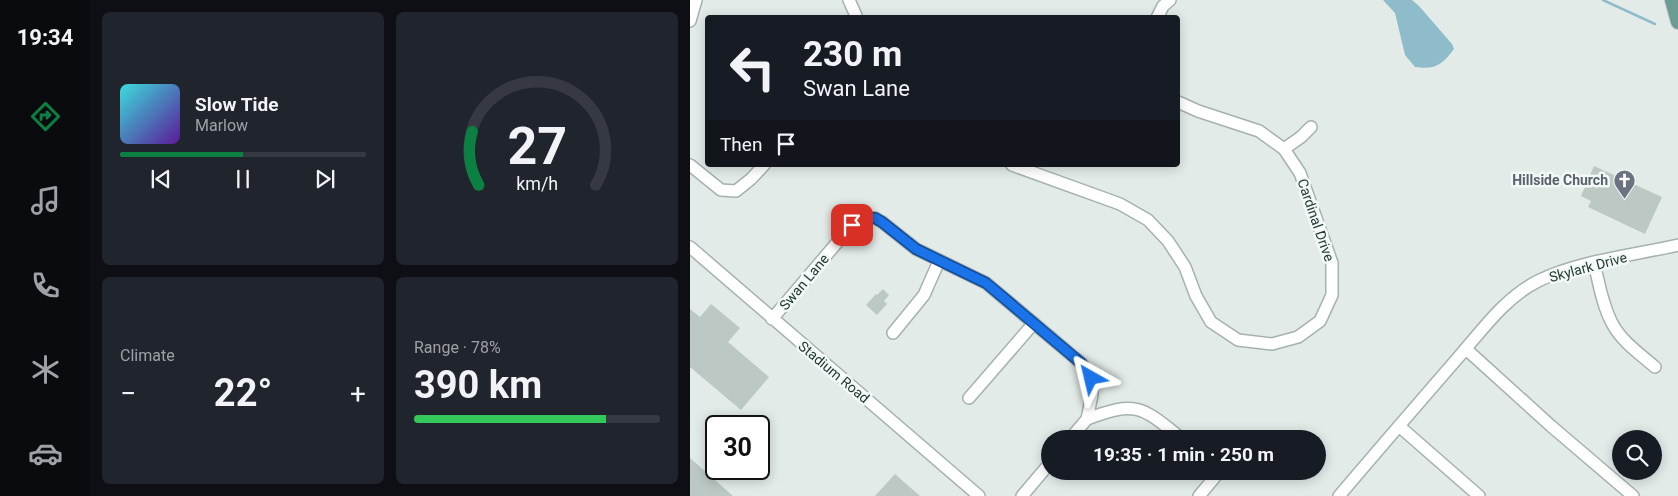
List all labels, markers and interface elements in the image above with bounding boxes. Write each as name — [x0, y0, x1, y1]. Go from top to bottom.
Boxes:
text: 19:34 — [17, 25, 73, 50]
text: 230 m — [803, 34, 902, 75]
icon: left — [720, 35, 785, 100]
text: Swan Lane — [803, 76, 910, 101]
text: Slow Tide — [195, 93, 278, 116]
icon: directions — [28, 99, 63, 134]
text: Marlow — [195, 116, 248, 135]
text: 27 — [507, 116, 567, 177]
icon: arrive — [772, 130, 800, 158]
text: Then — [720, 133, 762, 156]
icon: previous — [147, 165, 175, 193]
icon: pause — [229, 165, 257, 193]
icon: next — [311, 165, 339, 193]
church icon: Hillside Church — [1612, 168, 1636, 199]
place label: Hillside Church — [1512, 172, 1608, 188]
text: km/h — [516, 173, 558, 194]
street label: Cardinal Drive — [1294, 177, 1338, 263]
icon: music — [28, 183, 63, 218]
pin — [831, 204, 873, 246]
icon: arrive — [838, 211, 866, 239]
street label: Skylark Drive — [1547, 249, 1629, 285]
street label: Swan Lane — [776, 251, 832, 313]
icon: phone — [28, 268, 63, 303]
text: Range · 78% — [414, 338, 501, 357]
street label: Stadium Road — [795, 338, 873, 406]
text: Climate — [120, 346, 175, 365]
position arrow — [1064, 351, 1116, 403]
icon: climate — [28, 352, 63, 387]
text: 390 km — [414, 363, 542, 407]
text: 22° — [214, 371, 272, 415]
text: − — [120, 377, 136, 410]
text: + — [350, 377, 366, 410]
speed limit sign: 30 — [705, 415, 770, 480]
map controls — [1612, 430, 1662, 480]
button: search — [1612, 430, 1662, 480]
icon: car — [28, 436, 63, 471]
text: 19:35 · 1 min · 250 m — [1093, 443, 1274, 466]

